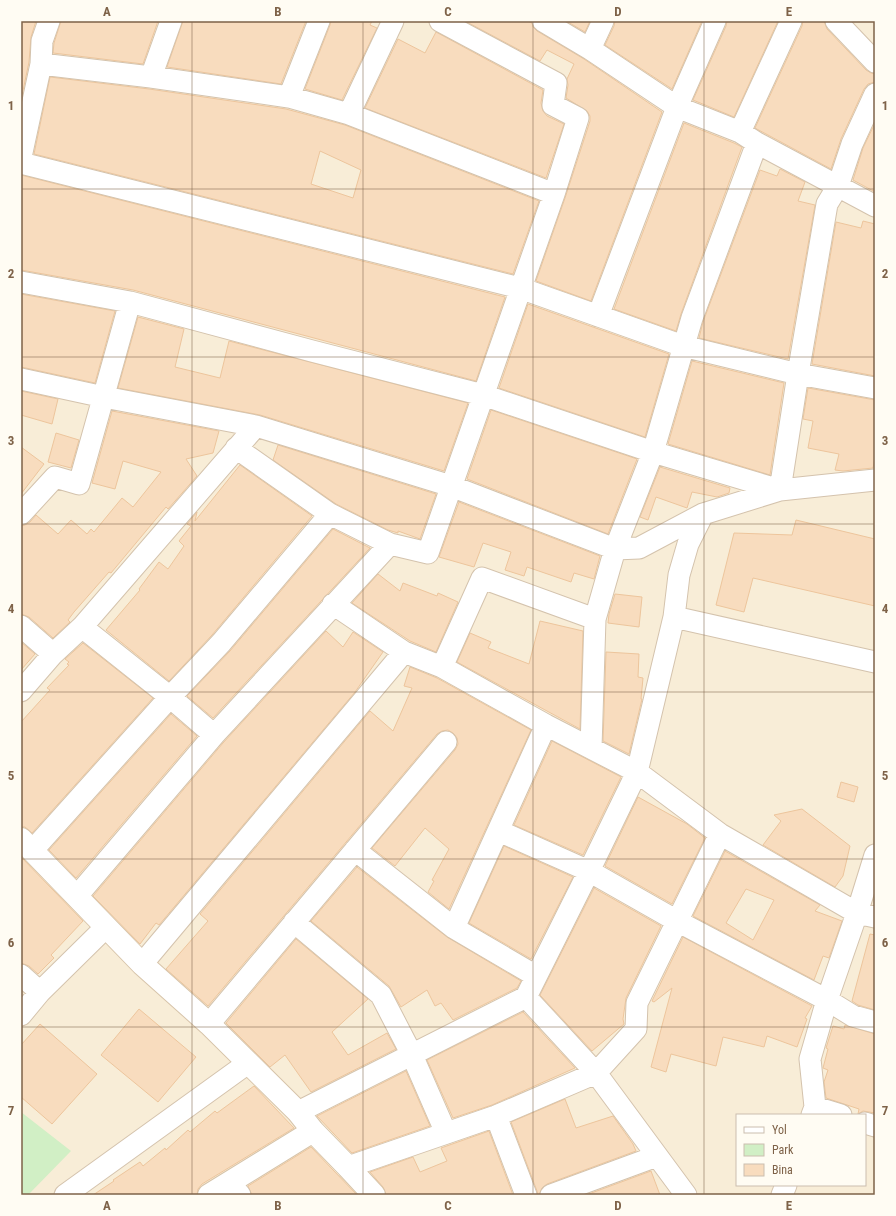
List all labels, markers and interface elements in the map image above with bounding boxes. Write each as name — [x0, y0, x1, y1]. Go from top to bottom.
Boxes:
text: A — [103, 4, 111, 19]
text: B — [274, 4, 282, 19]
text: C — [444, 4, 452, 19]
text: D — [614, 4, 622, 19]
text: E — [786, 4, 793, 19]
text: 1 — [8, 98, 14, 113]
text: 1 — [882, 98, 888, 113]
text: 2 — [8, 266, 15, 281]
text: 2 — [882, 266, 889, 281]
text: 3 — [8, 433, 14, 448]
text: 3 — [882, 433, 888, 448]
text: 4 — [8, 601, 15, 616]
text: 4 — [882, 601, 889, 616]
text: 5 — [8, 768, 15, 783]
text: 5 — [882, 768, 889, 783]
text: 6 — [8, 935, 15, 950]
text: 6 — [882, 935, 889, 950]
text: 7 — [8, 1103, 15, 1118]
text: 7 — [882, 1103, 889, 1118]
legend — [736, 1114, 866, 1186]
text: Yol — [772, 1123, 787, 1137]
text: Park — [772, 1143, 794, 1157]
text: Bina — [772, 1163, 793, 1177]
text: A — [103, 1198, 111, 1213]
text: B — [274, 1198, 282, 1213]
text: C — [444, 1198, 452, 1213]
text: D — [614, 1198, 622, 1213]
text: E — [786, 1198, 793, 1213]

